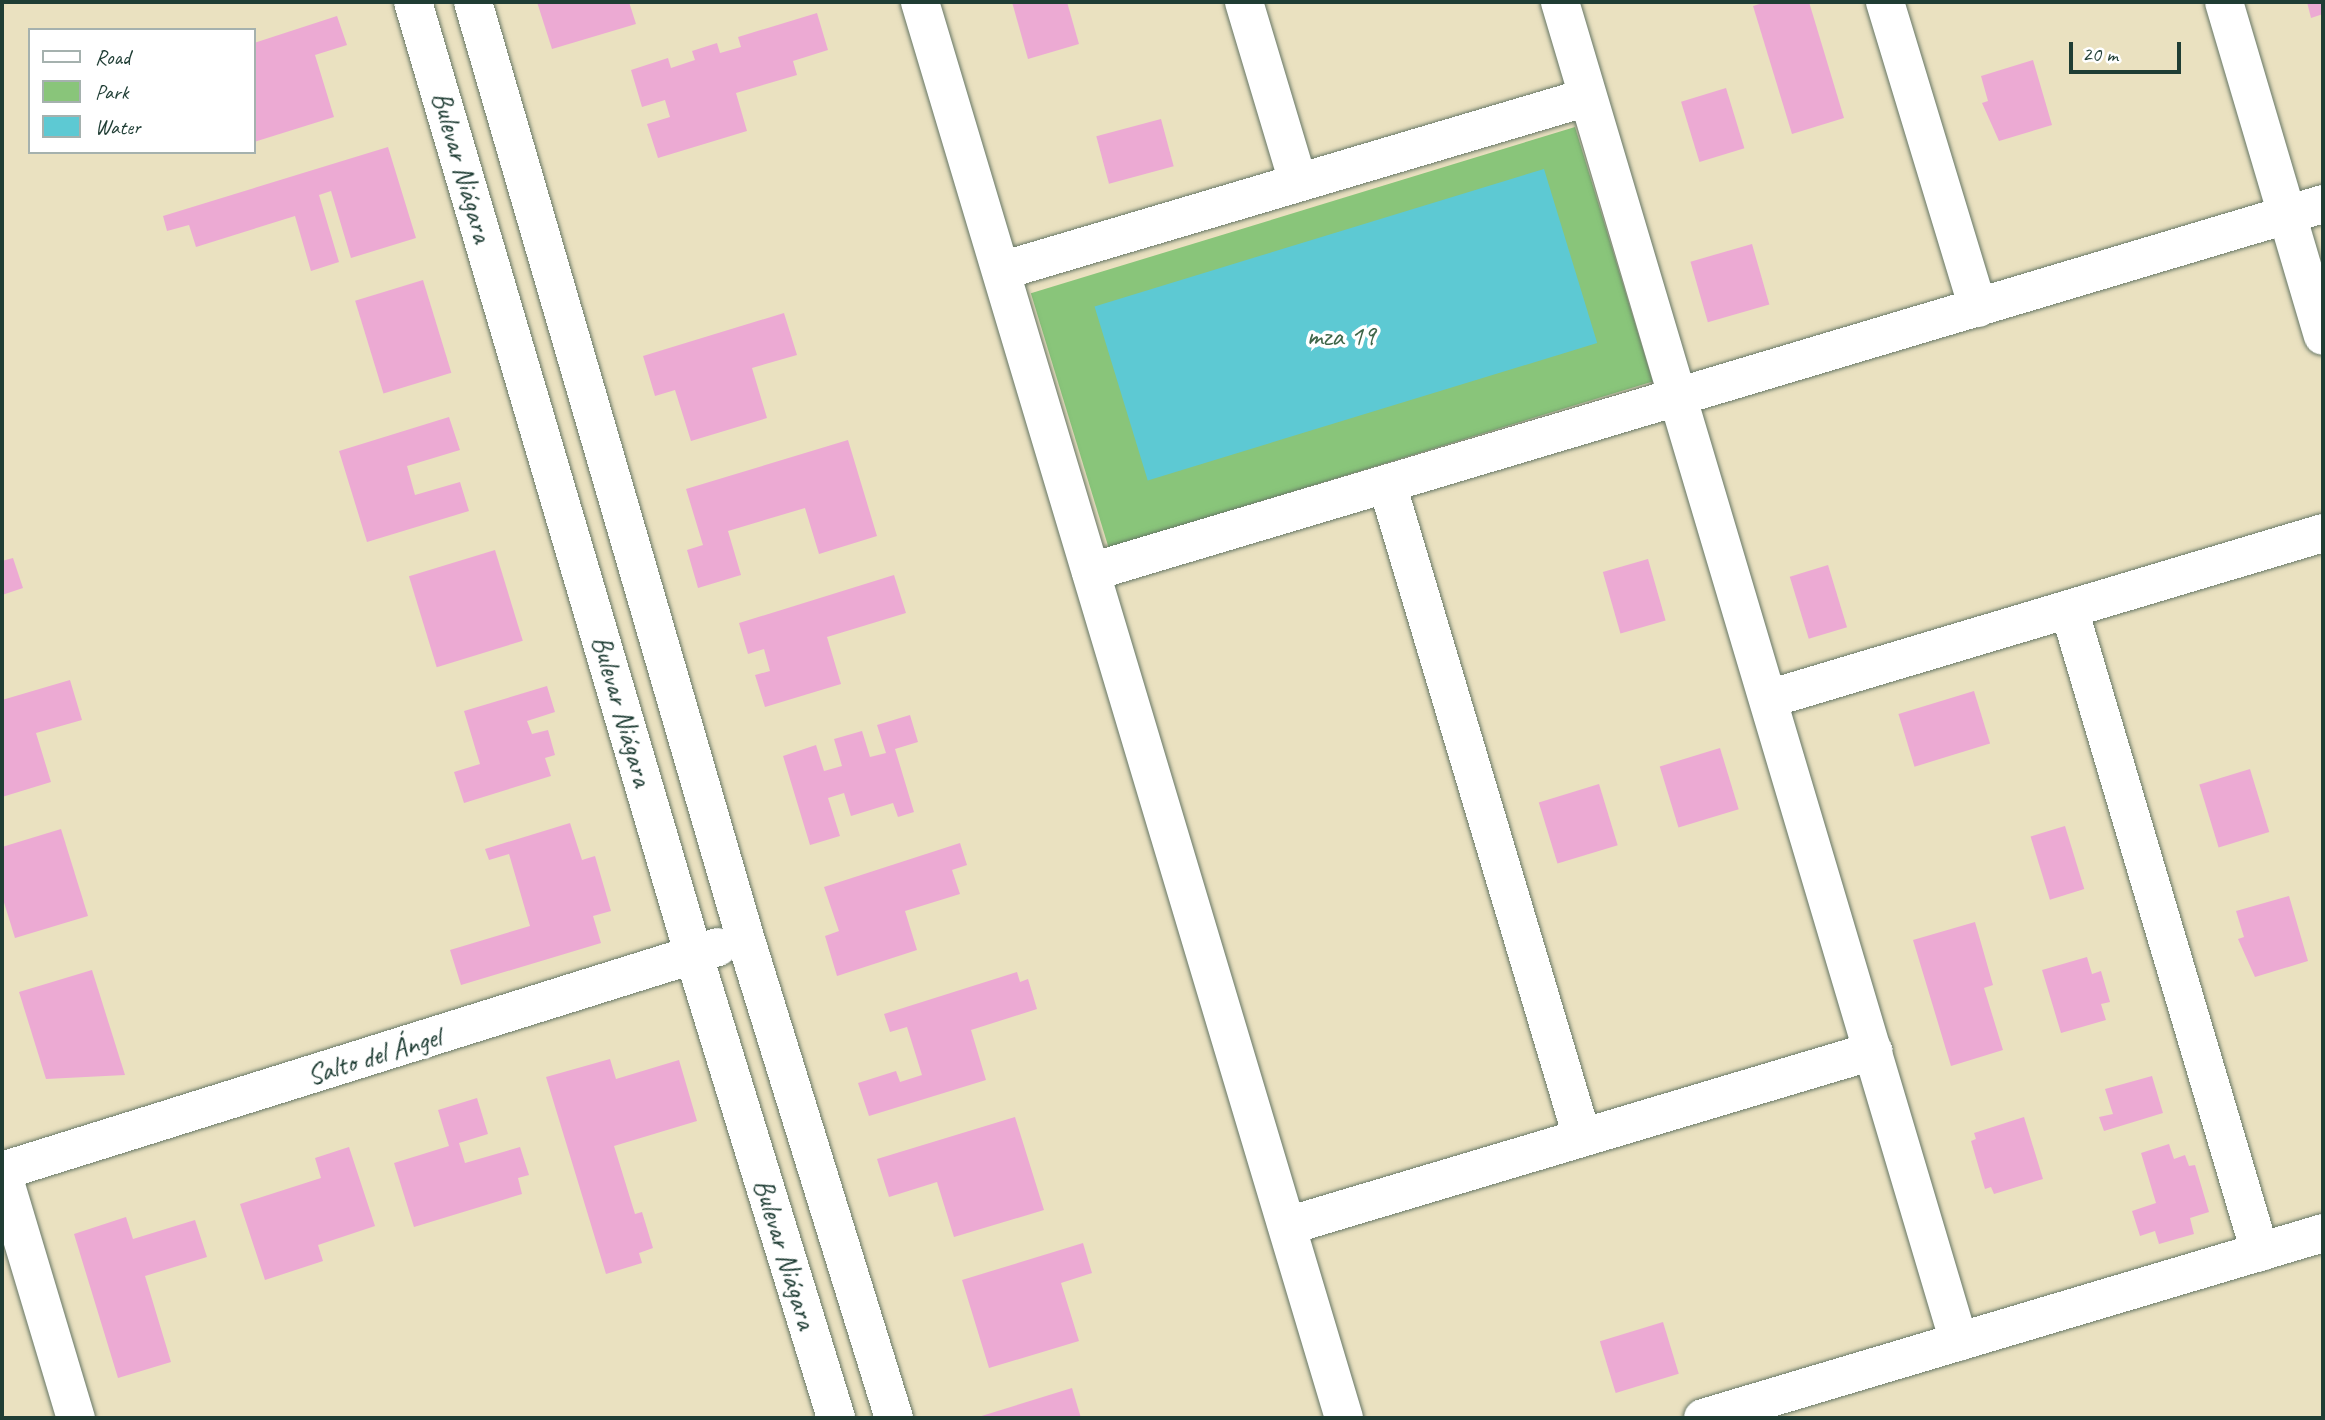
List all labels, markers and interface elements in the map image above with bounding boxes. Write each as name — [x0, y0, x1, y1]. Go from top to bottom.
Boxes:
legend — [28, 28, 256, 154]
scale bar — [2073, 28, 2185, 72]
text: 20 m — [2082, 41, 2118, 67]
text: Road — [95, 44, 130, 70]
text: Park — [95, 79, 128, 105]
street label: Bulevar Niágara — [424, 88, 500, 246]
text: Water — [95, 114, 141, 140]
park label: mza 19 — [1307, 319, 1375, 353]
street label: Bulevar Niágara — [584, 632, 660, 790]
street label: Salto del Ángel — [303, 1020, 445, 1092]
street label: Bulevar Niágara — [746, 1175, 824, 1333]

